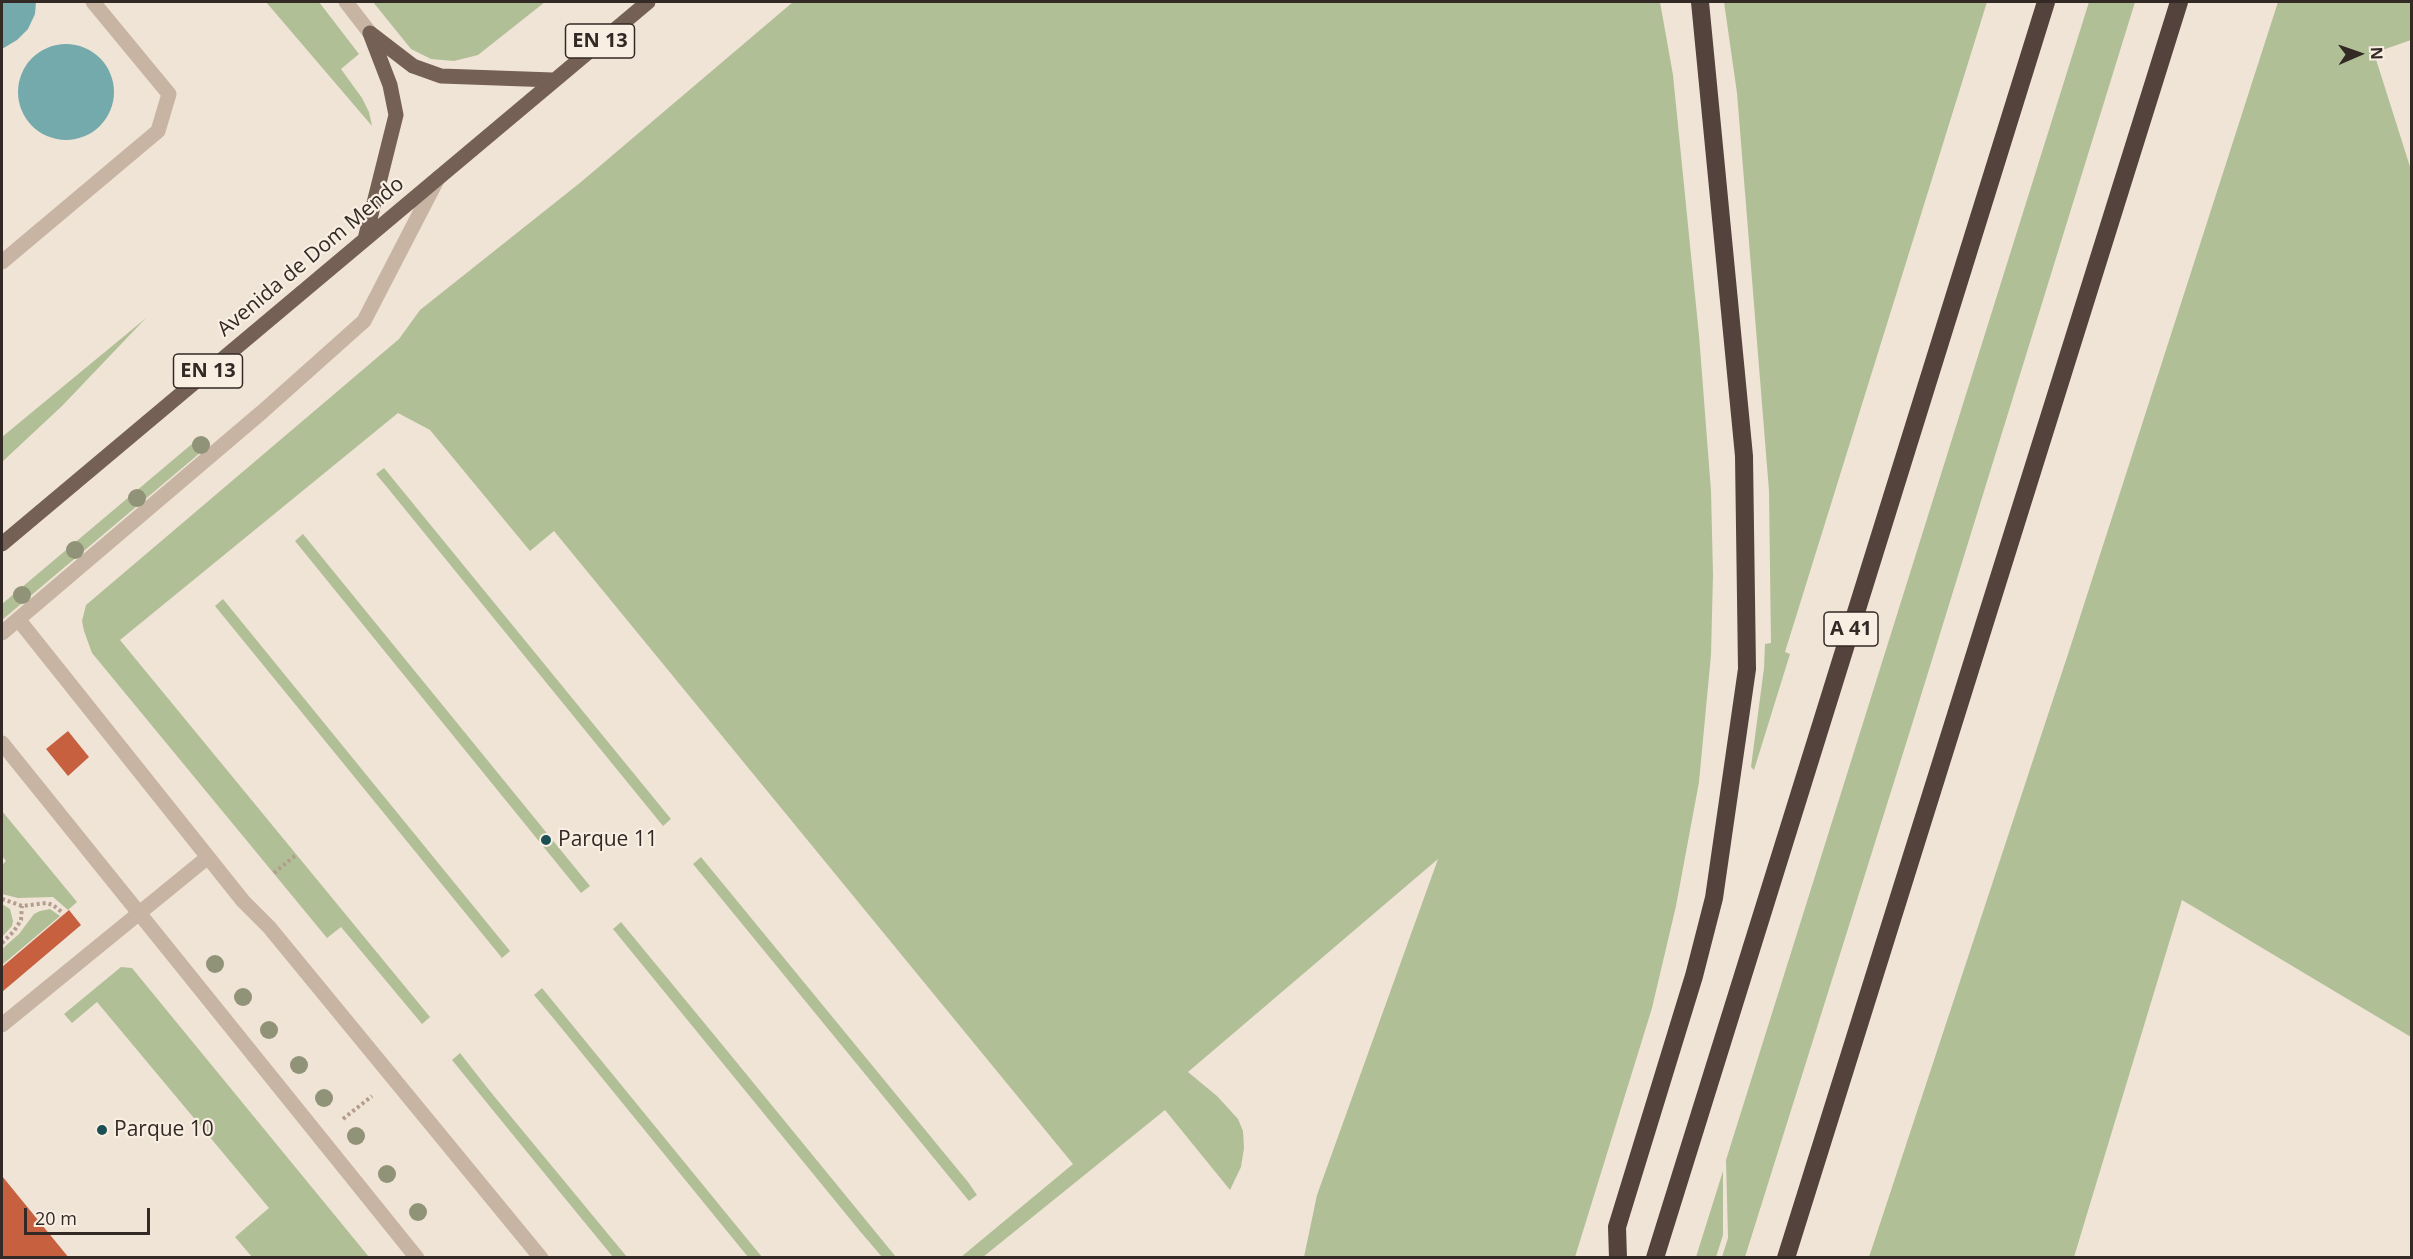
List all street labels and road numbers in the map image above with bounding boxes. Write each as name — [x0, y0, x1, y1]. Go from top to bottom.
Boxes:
road number: EN 13 — [566, 24, 634, 58]
street label: Avenida de Dom Mendo — [213, 172, 409, 342]
road number: EN 13 — [174, 354, 242, 388]
road number: A 41 — [1824, 612, 1878, 646]

